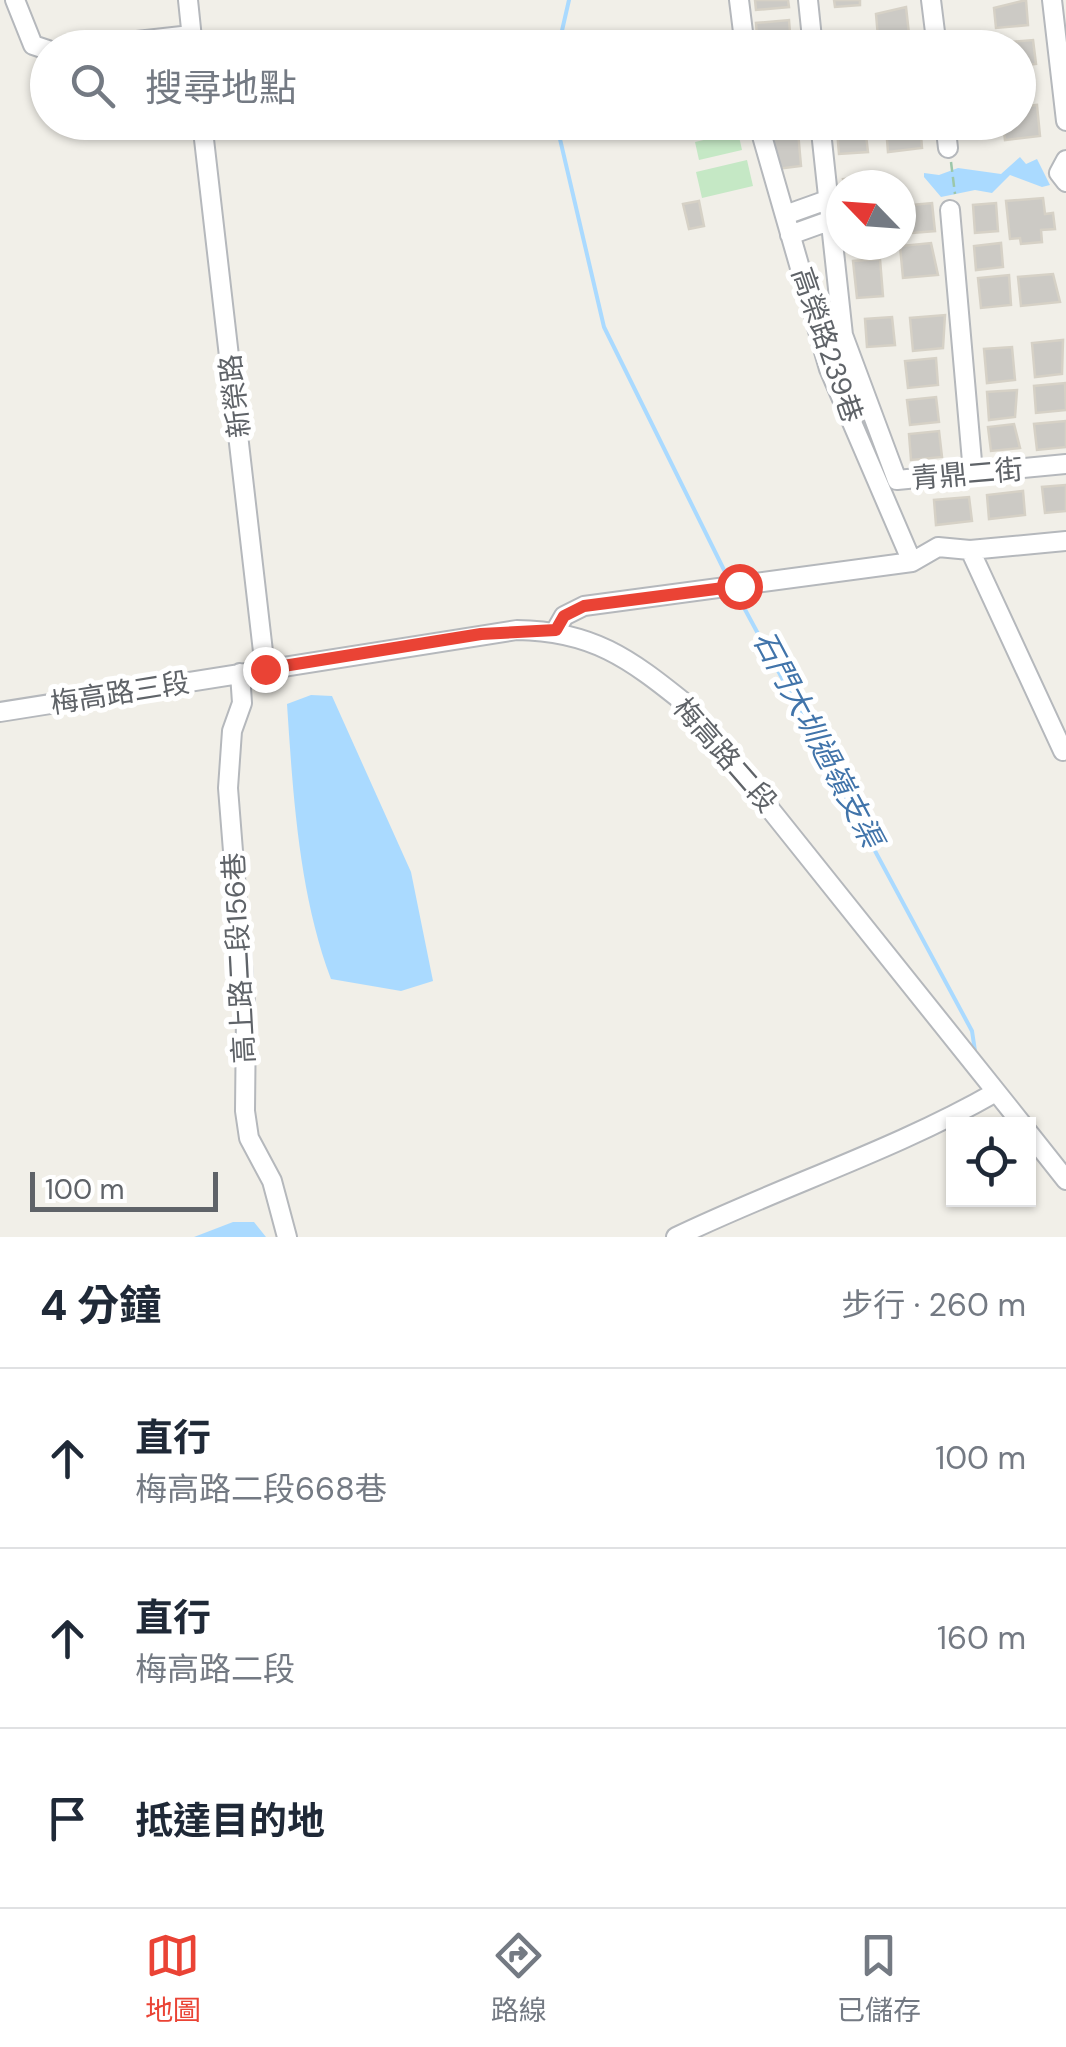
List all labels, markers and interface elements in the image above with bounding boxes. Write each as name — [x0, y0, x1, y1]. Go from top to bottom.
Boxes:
search box — [30, 30, 1036, 140]
icon: search — [65, 58, 120, 113]
text: 搜尋地點 — [145, 63, 297, 113]
north arrow — [826, 170, 916, 260]
street label: 高榮路239巷 — [783, 263, 871, 427]
street label: 新榮路 — [212, 352, 258, 440]
street label: 青鼎二街 — [910, 451, 1024, 497]
route start — [717, 564, 763, 610]
water label: 石門大圳過嶺支渠 — [744, 624, 893, 858]
route end — [243, 647, 289, 693]
street label: 梅高路三段 — [48, 664, 192, 722]
street label: 梅高路二段 — [665, 690, 785, 820]
street label: 高上路二段156巷 — [215, 851, 263, 1065]
map controls — [946, 1117, 1036, 1207]
button: locate — [946, 1117, 1036, 1207]
scale bar — [30, 1167, 218, 1212]
text: 100 m — [45, 1171, 124, 1208]
text: 4 分鐘 — [40, 1278, 161, 1333]
text: 步行 · 260 m — [841, 1284, 1026, 1326]
text: 直行 — [135, 1413, 211, 1463]
icon: ahead — [40, 1431, 95, 1486]
text: 100 m — [935, 1437, 1026, 1479]
text: 梅高路二段668巷 — [135, 1468, 387, 1510]
text: 直行 — [135, 1593, 211, 1643]
icon: ahead — [40, 1611, 95, 1666]
text: 160 m — [937, 1617, 1026, 1659]
text: 梅高路二段 — [135, 1648, 295, 1690]
icon: arrive — [40, 1791, 95, 1846]
text: 抵達目的地 — [135, 1796, 325, 1846]
tab: 地圖 — [145, 1928, 201, 2029]
tab: 路線 — [491, 1928, 547, 2029]
tab: 已儲存 — [837, 1928, 921, 2029]

